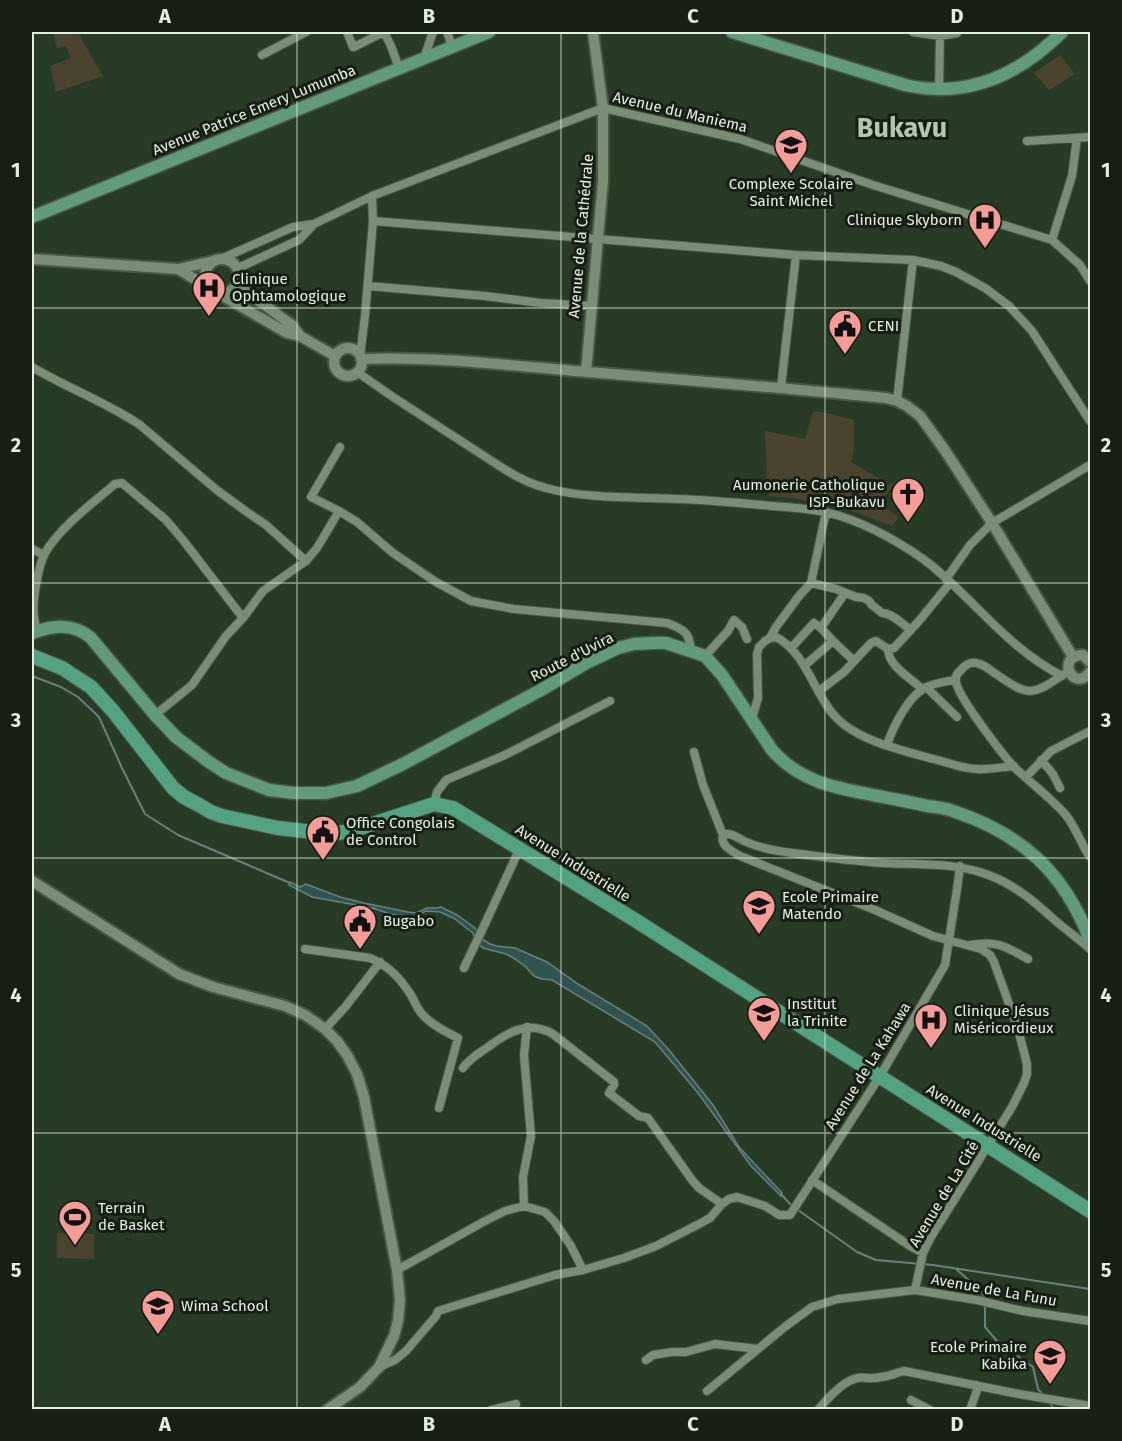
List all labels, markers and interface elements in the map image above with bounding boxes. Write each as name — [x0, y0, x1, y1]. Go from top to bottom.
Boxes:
text: A — [158, 4, 172, 28]
text: B — [423, 4, 435, 28]
text: C — [687, 4, 699, 28]
text: D — [950, 4, 964, 28]
street label: Avenue Patrice Emery Lumumba — [150, 61, 358, 159]
street label: Avenue du Maniema — [611, 88, 749, 136]
district label: Bukavu — [857, 112, 947, 144]
school or university icon: Complexe Scolaire Saint Michel — [773, 127, 809, 174]
street label: Avenue de la Cathédrale — [565, 153, 597, 319]
text: 1 — [11, 158, 21, 182]
text: 1 — [1101, 158, 1111, 182]
place label: Complexe Scolaire Saint Michel — [729, 175, 853, 210]
hospital icon: Clinique Skyborn — [967, 202, 1003, 249]
place label: Clinique Skyborn — [847, 211, 962, 229]
hospital icon: Clinique Ophtamologique — [191, 270, 227, 317]
place label: Clinique Ophtamologique — [232, 270, 346, 305]
public building icon: CENI — [827, 308, 863, 355]
place label: CENI — [868, 317, 899, 335]
text: 2 — [11, 433, 21, 457]
text: 2 — [1101, 433, 1111, 457]
place label: Aumonerie Catholique ISP-Bukavu — [733, 476, 885, 511]
church icon: Aumonerie Catholique ISP-Bukavu — [890, 476, 926, 523]
street label: Route d'Uvira — [527, 628, 617, 686]
text: 3 — [10, 708, 21, 732]
text: 3 — [1100, 708, 1111, 732]
public building icon: Office Congolais de Control — [305, 814, 341, 861]
place label: Office Congolais de Control — [346, 814, 455, 849]
street label: Avenue Industrielle — [512, 820, 634, 906]
school or university icon: Ecole Primaire Matendo — [741, 888, 777, 935]
place label: Ecole Primaire Matendo — [782, 888, 879, 923]
public building icon: Bugabo — [342, 903, 378, 950]
place label: Bugabo — [383, 912, 434, 930]
text: 4 — [10, 983, 22, 1007]
text: 4 — [1100, 983, 1112, 1007]
school or university icon: Institut la Trinite — [746, 995, 782, 1042]
place label: Institut la Trinite — [787, 995, 847, 1030]
street label: Avenue de La Kahawa — [821, 999, 915, 1133]
hospital icon: Clinique Jésus Miséricordieux — [913, 1002, 949, 1049]
place label: Clinique Jésus Miséricordieux — [954, 1002, 1054, 1037]
street label: Avenue Industrielle — [923, 1080, 1045, 1166]
street label: Avenue de La Cité — [905, 1138, 983, 1250]
sports icon: Terrain de Basket — [57, 1199, 93, 1246]
place label: Terrain de Basket — [98, 1199, 165, 1234]
text: 5 — [11, 1258, 22, 1282]
text: 5 — [1101, 1258, 1112, 1282]
street label: Avenue de La Funu — [930, 1270, 1058, 1310]
school or university icon: Wima School — [140, 1288, 176, 1335]
place label: Wima School — [181, 1297, 269, 1315]
place label: Ecole Primaire Kabika — [930, 1338, 1027, 1373]
school or university icon: Ecole Primaire Kabika — [1032, 1338, 1068, 1385]
text: A — [158, 1412, 172, 1436]
text: B — [423, 1412, 435, 1436]
text: C — [687, 1412, 699, 1436]
text: D — [950, 1412, 964, 1436]

